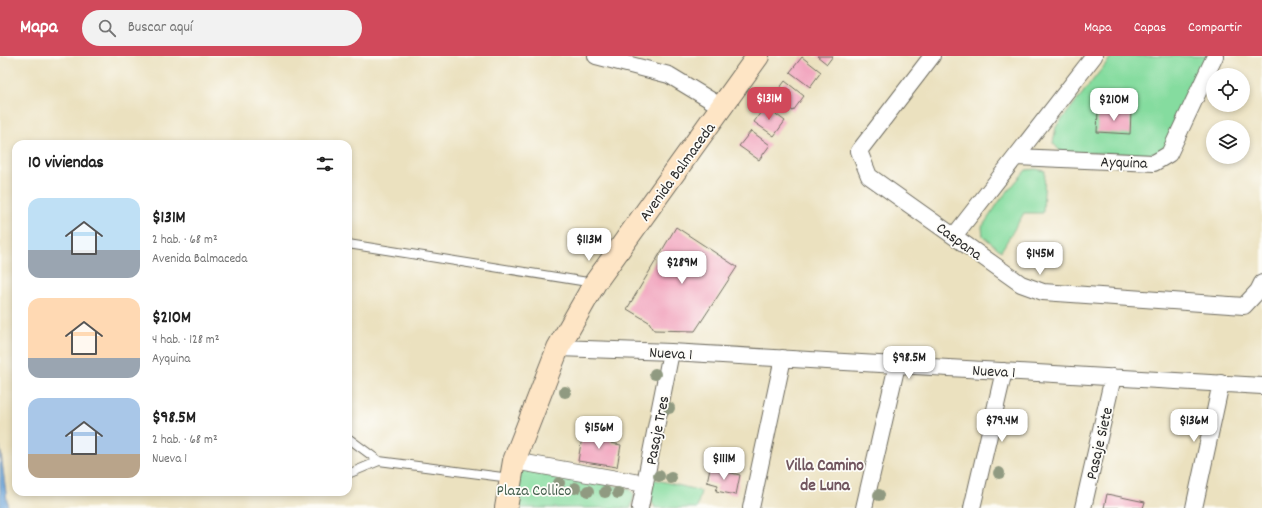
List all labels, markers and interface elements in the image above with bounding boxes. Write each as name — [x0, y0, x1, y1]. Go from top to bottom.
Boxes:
search box — [82, 10, 362, 46]
text: Mapa — [20, 15, 58, 42]
icon: search — [96, 17, 118, 39]
text: Buscar aquí — [128, 17, 193, 39]
text: Mapa — [1084, 18, 1112, 38]
text: Capas — [1134, 18, 1166, 38]
text: Compartir — [1188, 18, 1242, 38]
map controls — [1206, 68, 1250, 164]
button: locate — [1206, 68, 1250, 112]
pin: $131M — [741, 87, 797, 121]
pin: $210M — [1086, 88, 1142, 122]
text: $131M — [756, 90, 782, 109]
text: $210M — [1099, 91, 1129, 110]
street label: Avenida Balmaceda — [634, 118, 722, 227]
button: layers — [1206, 120, 1250, 164]
street label: Ayquina — [1100, 151, 1148, 176]
text: 10 viviendas — [28, 152, 104, 176]
icon: filters — [314, 153, 336, 175]
text: $131M — [152, 207, 186, 231]
icon: home — [60, 214, 108, 262]
street label: Caspana — [931, 217, 987, 267]
pin: $113M — [561, 228, 617, 262]
text: 2 hab. · 68 m² — [152, 231, 218, 250]
text: $113M — [576, 231, 602, 250]
pin: $145M — [1012, 242, 1068, 276]
text: $145M — [1026, 245, 1054, 264]
text: Avenida Balmaceda — [152, 250, 247, 269]
pin: $289M — [654, 251, 710, 285]
text: $289M — [666, 254, 698, 273]
text: $210M — [152, 307, 191, 331]
icon: home — [60, 314, 108, 362]
text: 4 hab. · 128 m² — [152, 331, 220, 350]
street label: Nueva 1 — [649, 342, 693, 367]
pin: $98.5M — [876, 346, 942, 380]
text: $98.5M — [892, 349, 926, 368]
text: Ayquina — [152, 350, 190, 369]
street label: Nueva 1 — [972, 360, 1016, 385]
street label: Pasaje Tres — [640, 394, 676, 467]
street label: Pasaje Siete — [1081, 405, 1120, 482]
text: $98.5M — [152, 407, 196, 431]
pin: $79.4M — [969, 409, 1035, 443]
pin: $136M — [1166, 409, 1222, 443]
text: $79.4M — [986, 412, 1018, 431]
text: $136M — [1179, 412, 1209, 431]
icon: home — [60, 414, 108, 462]
pin: $156M — [571, 416, 627, 450]
text: $156M — [584, 419, 614, 438]
text: 2 hab. · 68 m² — [152, 431, 218, 450]
pin: $111M — [696, 447, 752, 481]
text: Nueva 1 — [152, 450, 187, 469]
text: $111M — [713, 450, 735, 469]
district label: Villa Camino de Luna — [786, 455, 864, 499]
park label: Plaza Collico — [497, 480, 571, 503]

